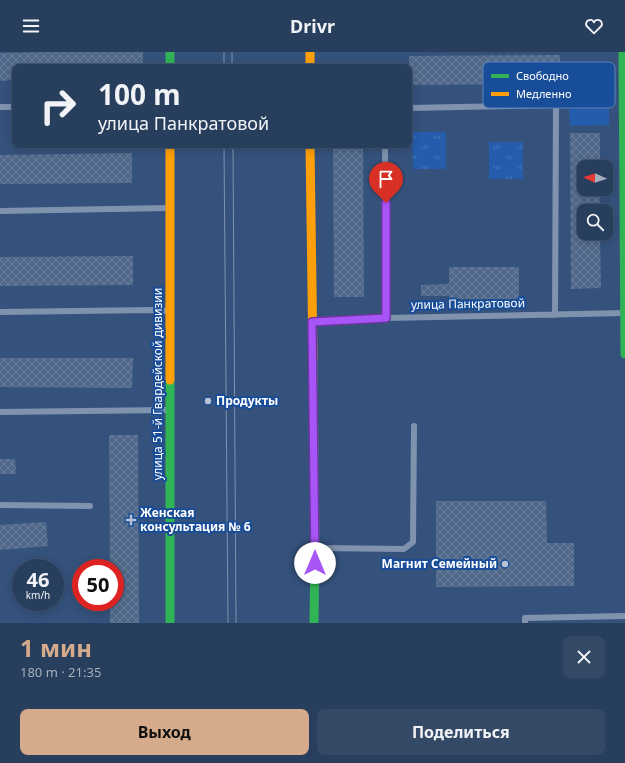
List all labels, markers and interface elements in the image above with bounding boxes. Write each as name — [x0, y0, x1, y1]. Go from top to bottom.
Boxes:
text: Drivr — [290, 14, 335, 38]
icon: menu — [20, 15, 42, 37]
icon: heart — [583, 15, 605, 37]
legend — [483, 62, 615, 108]
text: Свободно — [516, 68, 569, 83]
text: 100 m — [98, 75, 181, 113]
icon: right — [32, 80, 84, 132]
text: Медленно — [516, 86, 571, 101]
text: улица Панкратовой — [98, 111, 269, 135]
north arrow — [577, 160, 613, 196]
map controls — [577, 160, 613, 240]
pin — [369, 162, 403, 203]
icon: arrive — [375, 168, 397, 190]
button: search — [577, 204, 613, 240]
street label: улица 51-й Гвардейской дивизии — [149, 288, 166, 480]
street label: улица Панкратовой — [411, 294, 525, 313]
place label: Продукты — [216, 392, 278, 409]
marker: Продукты — [203, 396, 213, 406]
place label: Женская консультация № 6 — [140, 504, 251, 535]
marker: Женская консультация № 6 — [125, 514, 137, 526]
position arrow — [294, 542, 336, 584]
place label: Магнит Семейный — [382, 555, 497, 572]
speed limit sign: 50 — [72, 559, 124, 611]
marker: Магнит Семейный — [500, 559, 510, 569]
text: 46 — [27, 566, 49, 593]
text: km/h — [26, 588, 50, 602]
text: 1 мин — [20, 631, 92, 664]
button: close — [563, 636, 605, 678]
text: 180 m · 21:35 — [20, 663, 101, 681]
button: Выход — [20, 709, 309, 755]
button: Поделиться — [317, 709, 605, 755]

